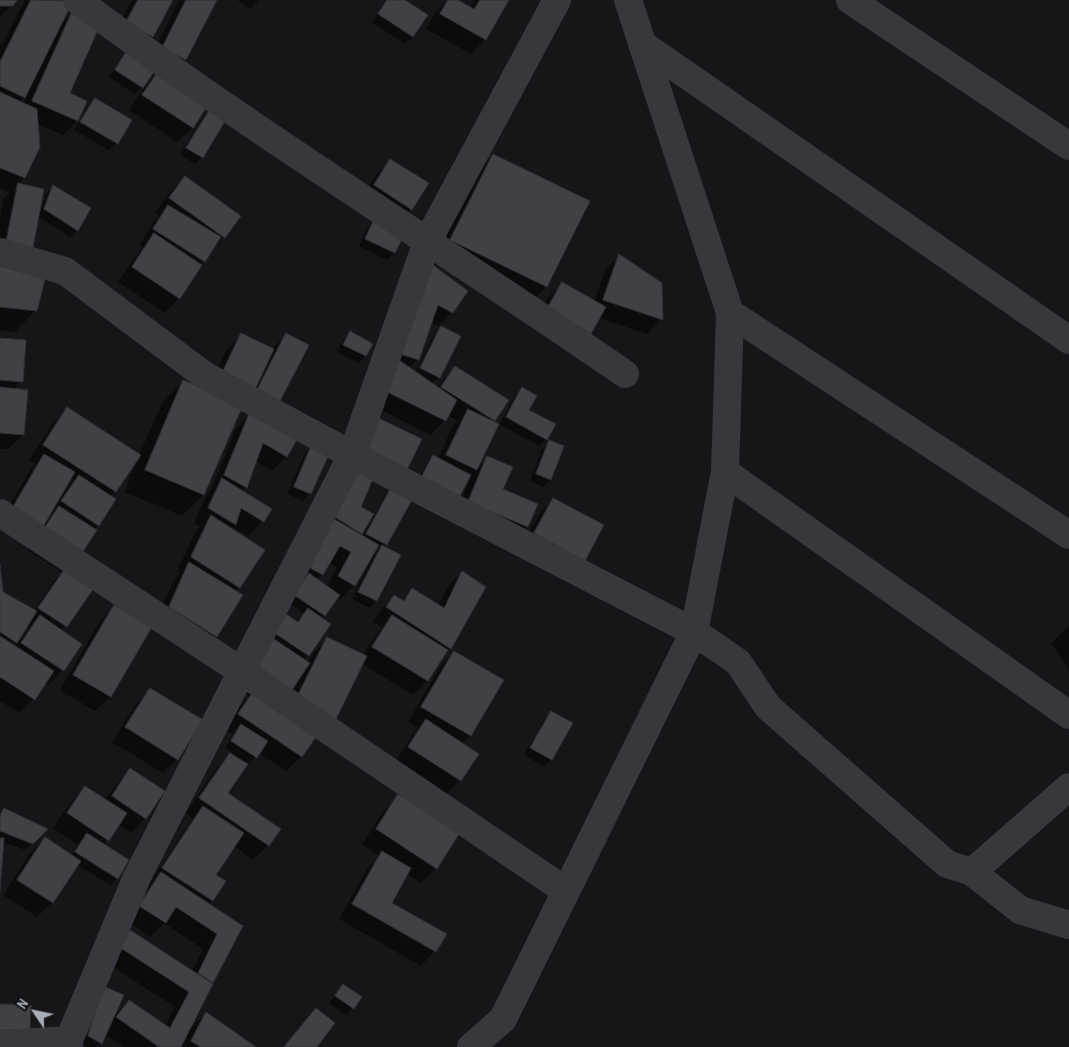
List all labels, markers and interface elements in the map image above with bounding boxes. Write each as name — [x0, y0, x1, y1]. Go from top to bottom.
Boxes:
north arrow — [10, 987, 60, 1037]
text: N — [13, 995, 32, 1012]

